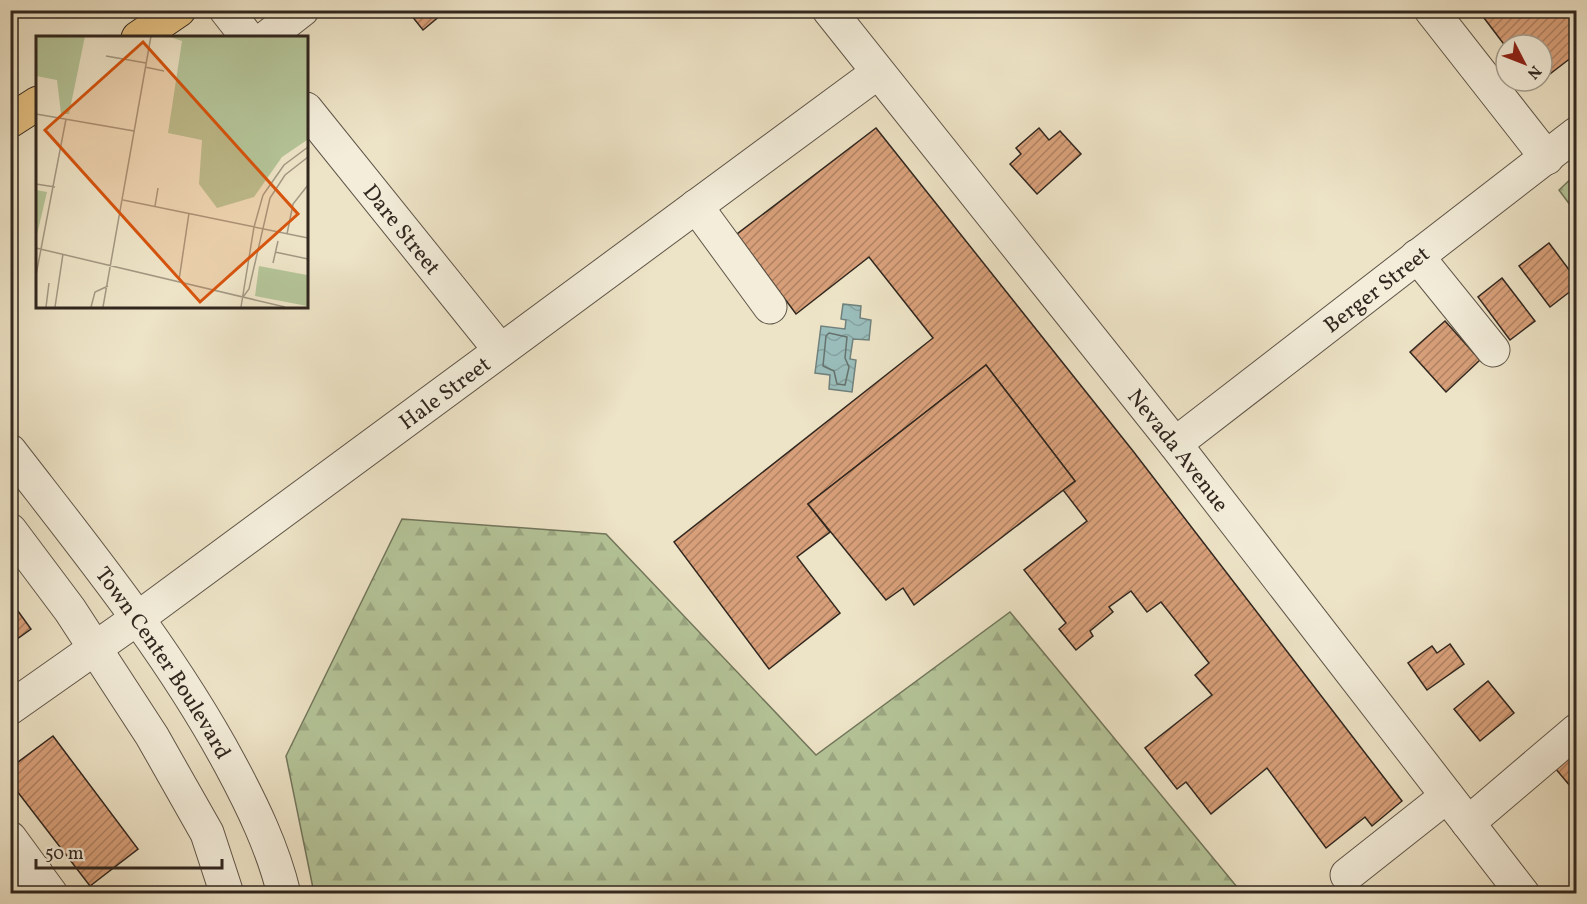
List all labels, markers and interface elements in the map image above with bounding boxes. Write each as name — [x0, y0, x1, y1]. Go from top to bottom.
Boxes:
north arrow — [1494, 33, 1554, 93]
inset map — [36, 36, 308, 308]
text: N — [1521, 60, 1546, 84]
street label: Dare Street — [354, 178, 447, 283]
street label: Berger Street — [1318, 240, 1437, 342]
street label: Hale Street — [394, 350, 498, 438]
street label: Nevada Avenue — [1119, 383, 1235, 519]
street label: Town Center Boulevard — [87, 561, 237, 766]
scale bar — [36, 832, 222, 870]
text: 50 m — [45, 842, 84, 867]

